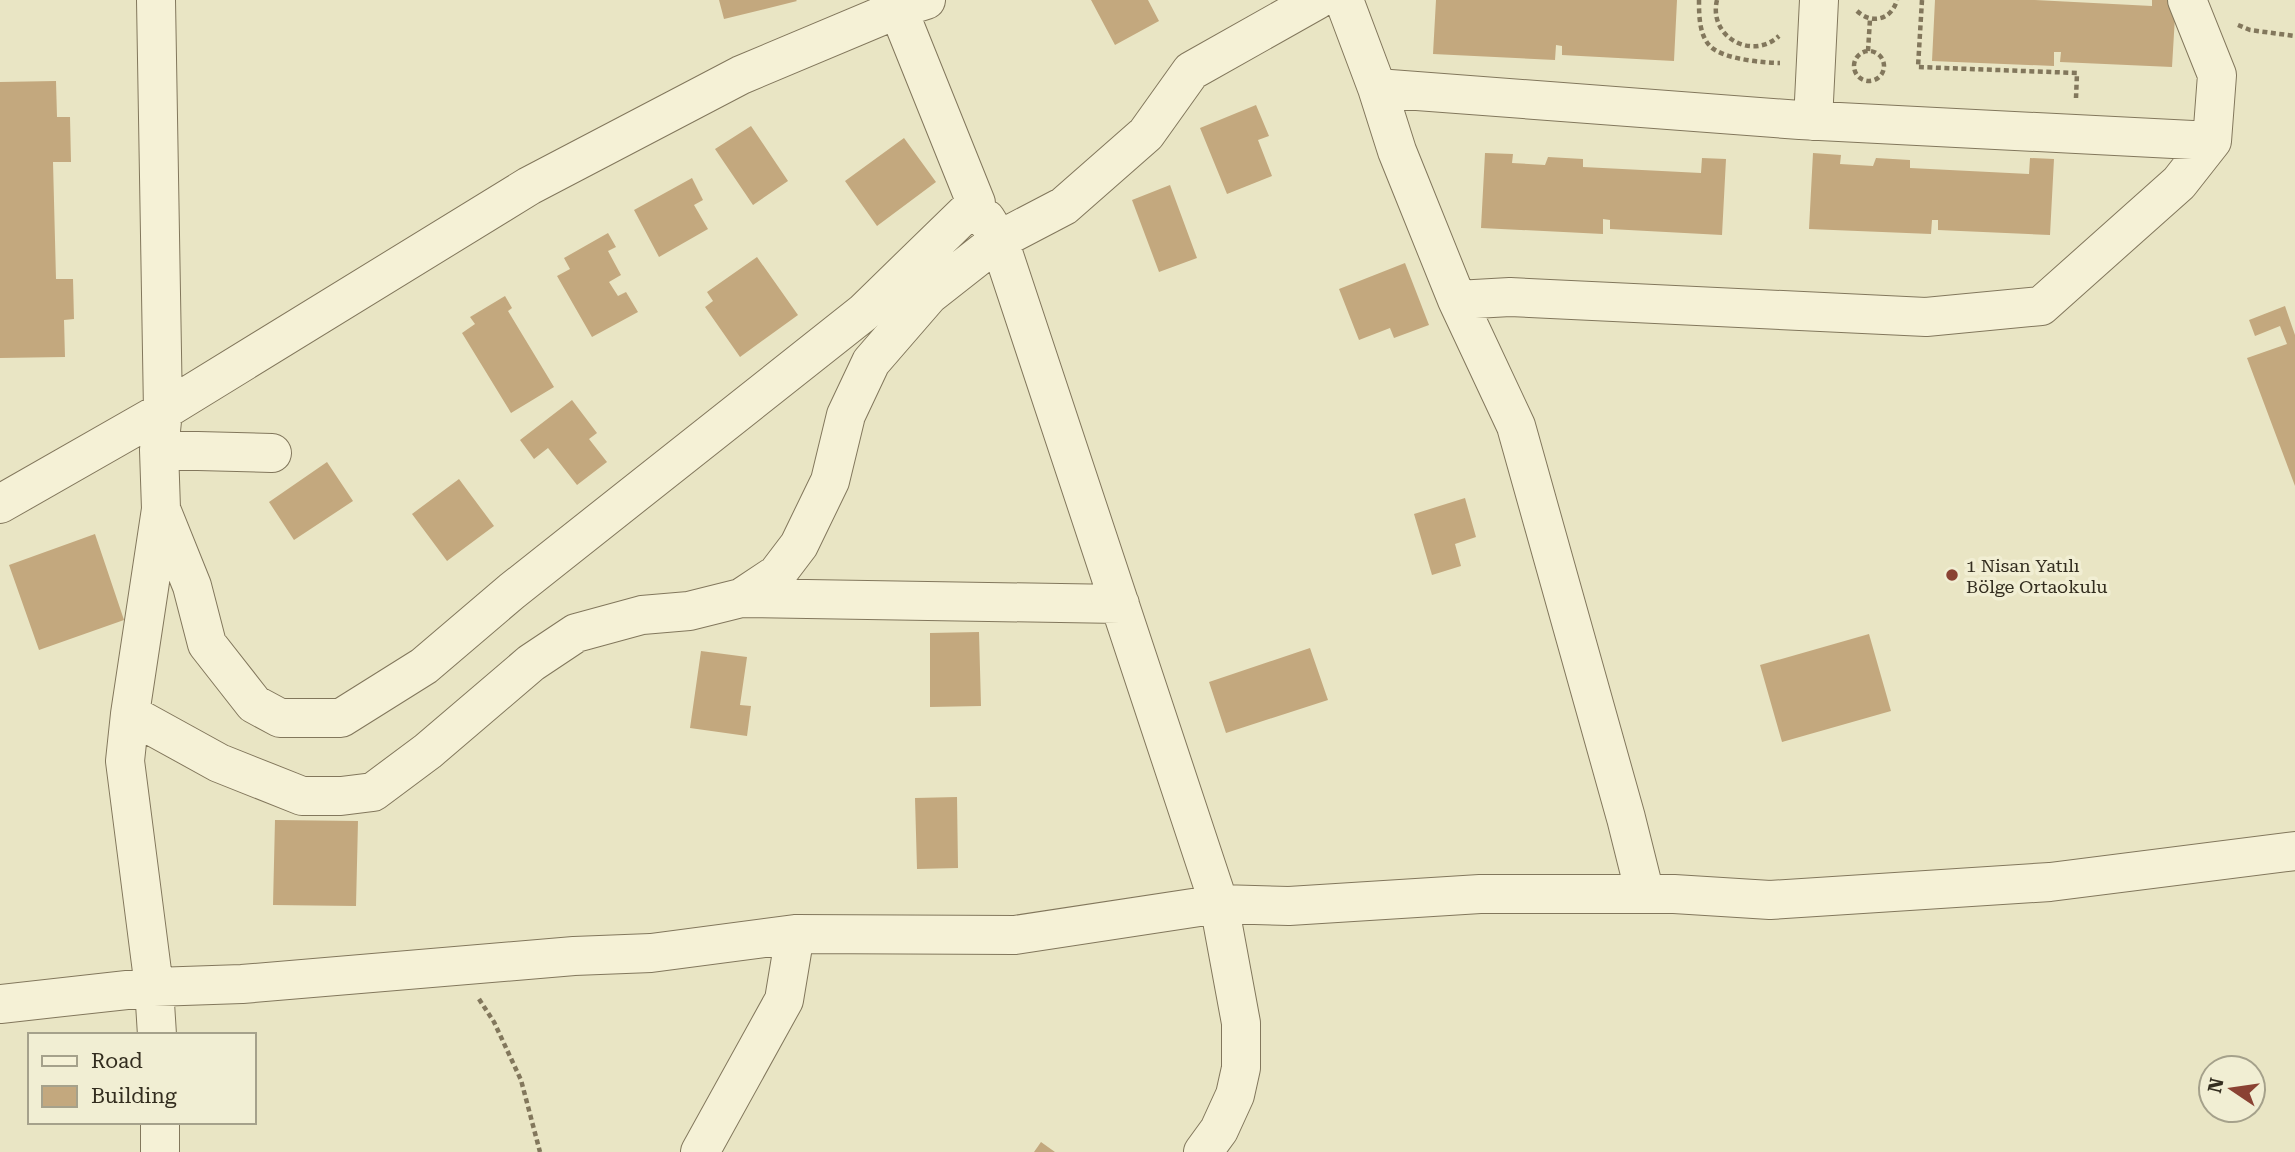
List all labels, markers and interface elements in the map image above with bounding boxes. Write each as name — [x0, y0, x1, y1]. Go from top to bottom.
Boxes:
place label: 1 Nisan Yatılı Bölge Ortaokulu — [1966, 555, 2107, 597]
marker: 1 Nisan Yatılı Bölge Ortaokulu — [1944, 567, 1960, 583]
legend — [28, 1033, 256, 1124]
text: Road — [91, 1049, 143, 1073]
north arrow — [2197, 1054, 2267, 1124]
text: N — [2203, 1075, 2229, 1095]
text: Building — [91, 1084, 177, 1108]

